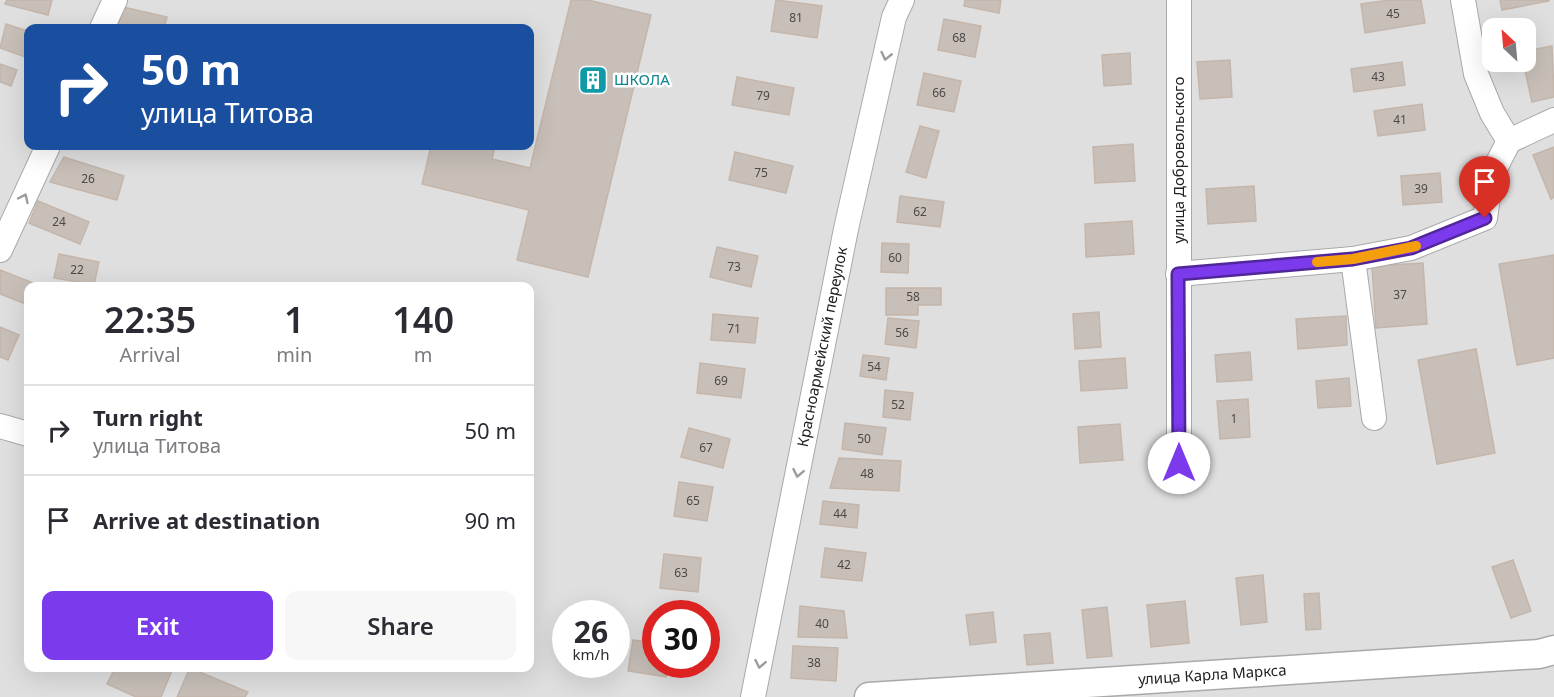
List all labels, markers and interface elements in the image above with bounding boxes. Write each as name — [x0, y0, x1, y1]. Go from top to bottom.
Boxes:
house number: 45 — [1386, 5, 1400, 22]
house number: 81 — [789, 9, 803, 26]
north arrow — [1482, 18, 1536, 72]
map controls — [1482, 18, 1536, 72]
house number: 68 — [952, 29, 966, 46]
text: 50 m — [141, 40, 241, 97]
icon: right — [42, 48, 120, 126]
one-way arrow — [880, 51, 893, 61]
building icon: ШКОЛА — [577, 64, 609, 96]
house number: 43 — [1371, 68, 1385, 85]
place label: ШКОЛА — [614, 69, 670, 89]
street label: улица Добровольского — [1168, 76, 1188, 243]
house number: 66 — [932, 84, 946, 101]
house number: 79 — [756, 87, 770, 104]
text: улица Титова — [141, 94, 314, 131]
house number: 41 — [1393, 111, 1407, 128]
pin — [1459, 156, 1510, 218]
house number: 75 — [754, 164, 768, 181]
icon: arrive — [1468, 165, 1501, 198]
house number: 26 — [81, 170, 95, 187]
house number: 39 — [1414, 180, 1428, 197]
one-way arrow — [17, 193, 29, 204]
house number: 62 — [913, 203, 927, 220]
house number: 24 — [52, 213, 66, 230]
street label: Красноармейский переулок — [792, 245, 851, 449]
house number: 60 — [888, 249, 902, 266]
house number: 73 — [727, 258, 741, 275]
house number: 22 — [70, 261, 84, 278]
house number: 37 — [1393, 286, 1407, 303]
house number: 58 — [906, 288, 920, 305]
text: 22:35 — [104, 295, 196, 344]
text: 1 — [284, 295, 305, 344]
text: 140 — [392, 295, 454, 344]
house number: 71 — [727, 320, 741, 337]
house number: 56 — [895, 324, 909, 341]
text: Arrival — [120, 341, 181, 368]
text: min — [276, 341, 312, 368]
text: m — [414, 341, 433, 368]
house number: 54 — [867, 358, 881, 375]
house number: 69 — [714, 372, 728, 389]
house number: 52 — [891, 396, 905, 413]
text: Turn right — [93, 402, 203, 432]
house number: 1 — [1231, 410, 1237, 427]
icon: right — [42, 414, 75, 447]
text: 50 m — [465, 415, 516, 445]
house number: 50 — [857, 430, 871, 447]
position arrow — [1147, 431, 1211, 495]
text: улица Титова — [93, 432, 221, 459]
house number: 67 — [699, 439, 713, 456]
house number: 48 — [860, 465, 874, 482]
one-way arrow — [792, 467, 805, 477]
house number: 65 — [686, 492, 700, 509]
icon: arrive — [42, 504, 75, 537]
text: Arrive at destination — [93, 505, 320, 535]
text: 90 m — [465, 505, 516, 535]
house number: 44 — [833, 505, 847, 522]
house number: 42 — [837, 556, 851, 573]
house number: 63 — [674, 564, 688, 581]
button: Exit — [42, 591, 273, 660]
button: Share — [285, 591, 516, 660]
speed limit sign: 30 — [642, 600, 720, 678]
text: 26 — [574, 611, 608, 652]
house number: 40 — [815, 615, 829, 632]
text: km/h — [573, 644, 609, 664]
house number: 38 — [807, 654, 821, 671]
one-way arrow — [754, 659, 767, 669]
street label: улица Карла Маркса — [1137, 659, 1287, 689]

